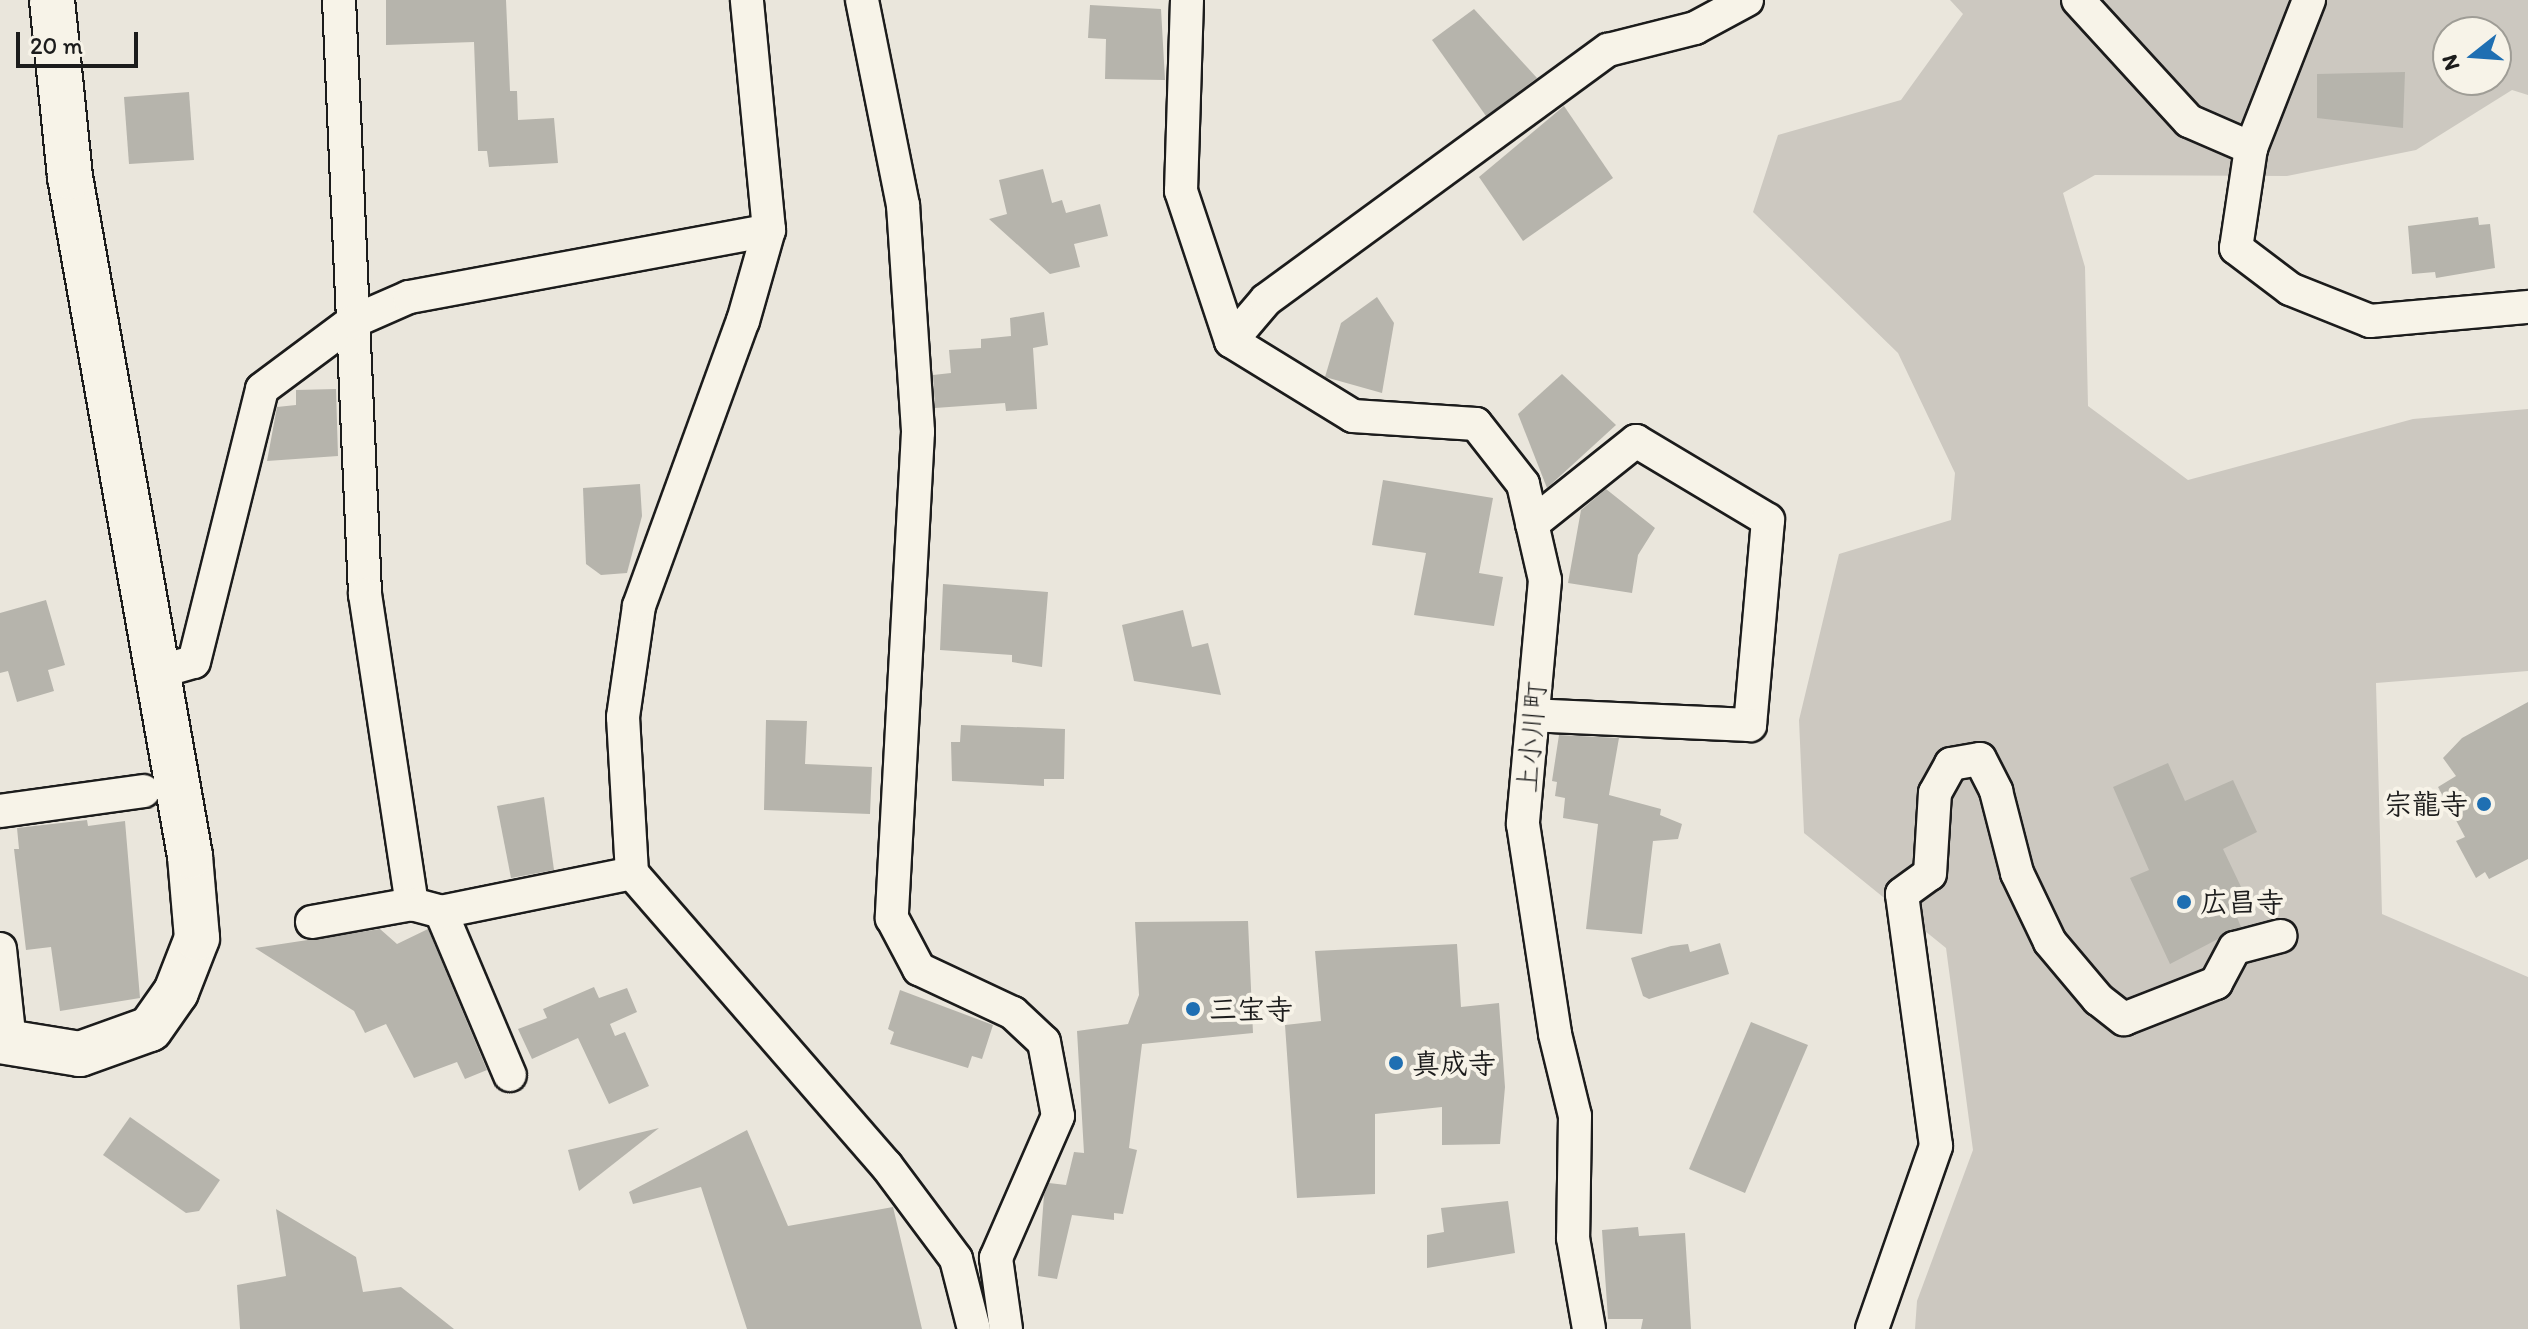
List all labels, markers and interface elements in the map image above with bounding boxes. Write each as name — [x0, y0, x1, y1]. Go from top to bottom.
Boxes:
scale bar — [20, 16, 142, 66]
north arrow — [2432, 16, 2512, 96]
text: 20 m — [30, 31, 83, 60]
text: N — [2435, 52, 2466, 74]
street label: 上小川町 — [1509, 680, 1553, 794]
place label: 宗龍寺 — [2384, 787, 2468, 821]
marker: 宗龍寺 — [2475, 795, 2493, 813]
place label: 広昌寺 — [2200, 885, 2284, 919]
marker: 広昌寺 — [2175, 893, 2193, 911]
place label: 三宝寺 — [1209, 992, 1293, 1026]
marker: 三宝寺 — [1184, 1000, 1202, 1018]
place label: 真成寺 — [1412, 1046, 1496, 1080]
marker: 真成寺 — [1387, 1054, 1405, 1072]

